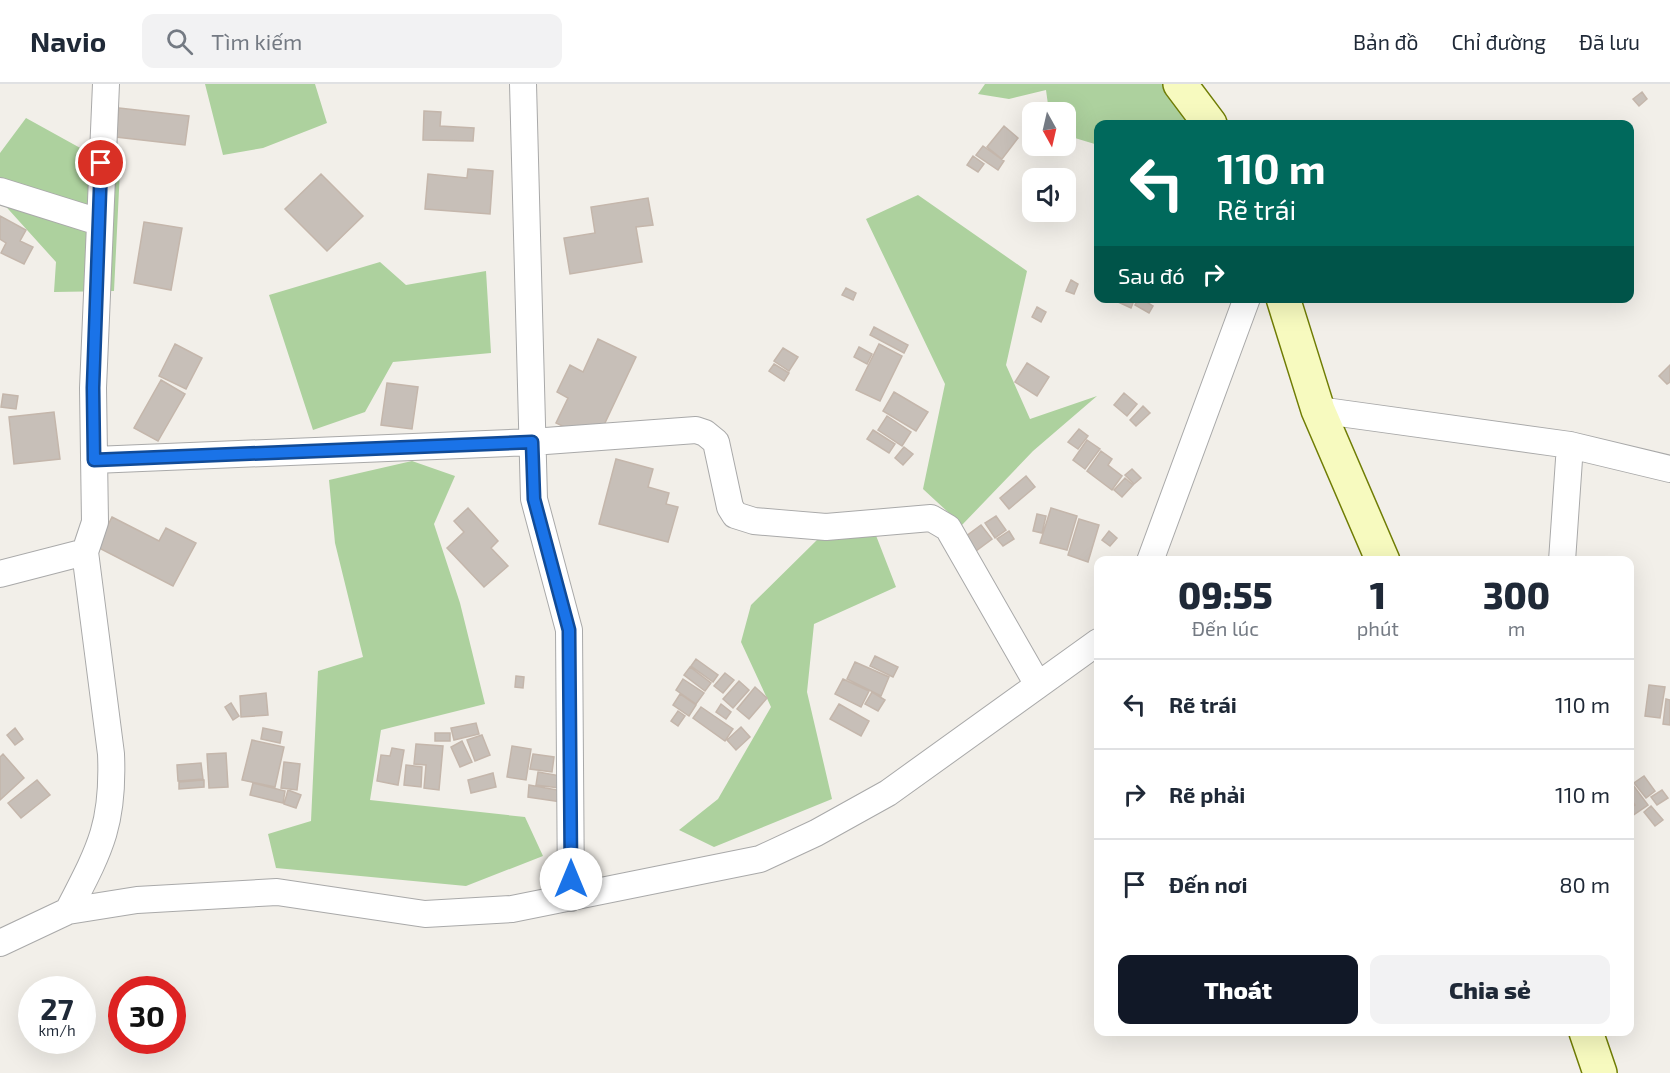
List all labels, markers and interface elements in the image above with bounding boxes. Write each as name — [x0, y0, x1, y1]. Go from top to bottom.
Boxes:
search box — [142, 14, 562, 68]
text: Navio — [30, 24, 106, 58]
icon: search — [163, 25, 196, 58]
text: Tìm kiếm — [211, 28, 302, 54]
text: Bản đồ — [1353, 29, 1418, 54]
text: Chỉ đường — [1451, 29, 1546, 54]
text: Đã lưu — [1579, 29, 1640, 54]
north arrow — [1022, 102, 1076, 156]
map controls — [1022, 102, 1076, 222]
pin — [75, 137, 126, 188]
text: 110 m — [1217, 142, 1326, 192]
icon: left — [1118, 144, 1196, 222]
icon: arrive — [84, 146, 117, 179]
button: sound — [1022, 168, 1076, 222]
text: Rẽ trái — [1217, 193, 1296, 225]
icon: right — [1197, 258, 1230, 291]
text: Sau đó — [1118, 262, 1185, 288]
text: 09:55 — [1178, 573, 1273, 616]
text: 1 — [1370, 573, 1386, 616]
text: 300 — [1483, 573, 1550, 616]
text: Đến lúc — [1192, 616, 1259, 640]
text: phút — [1357, 616, 1399, 640]
text: m — [1508, 616, 1525, 640]
icon: left — [1118, 688, 1151, 721]
text: Rẽ trái — [1169, 691, 1237, 717]
text: 110 m — [1555, 691, 1610, 717]
icon: right — [1118, 778, 1151, 811]
text: Rẽ phải — [1169, 781, 1245, 807]
text: 110 m — [1555, 781, 1610, 807]
position arrow — [539, 847, 603, 911]
icon: arrive — [1118, 868, 1151, 901]
text: Đến nơi — [1169, 871, 1247, 897]
text: 80 m — [1559, 871, 1610, 897]
button: Thoát — [1118, 955, 1358, 1024]
button: Chia sẻ — [1370, 955, 1610, 1024]
speed limit sign: 30 — [108, 976, 186, 1054]
text: 27 — [40, 990, 74, 1026]
text: km/h — [38, 1021, 76, 1039]

